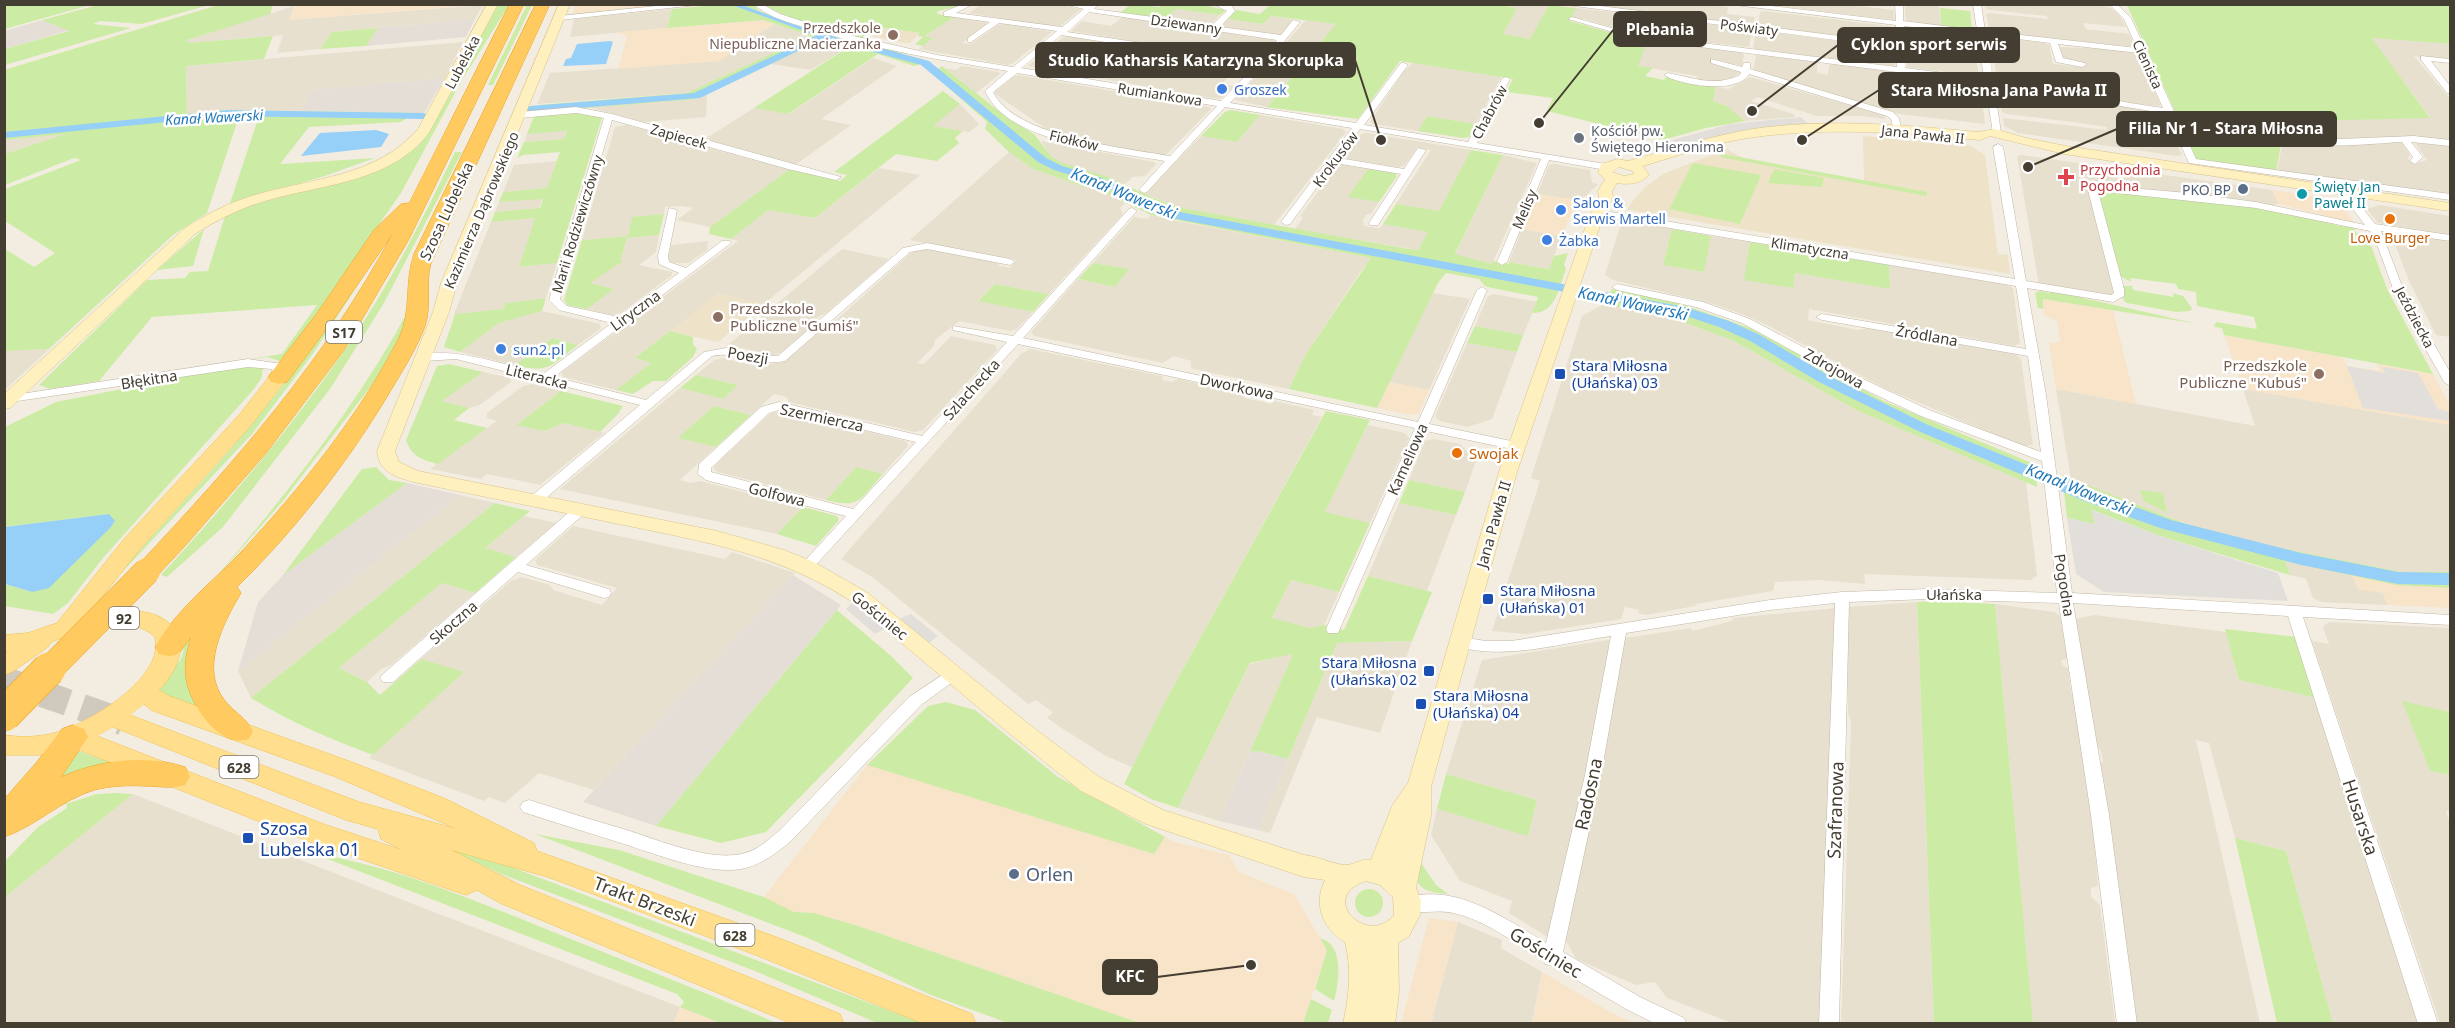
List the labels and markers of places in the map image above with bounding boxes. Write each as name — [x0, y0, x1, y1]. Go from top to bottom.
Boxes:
callout: Plebania — [1614, 12, 1706, 46]
place label: Przedszkole Niepubliczne Macierzanka — [709, 18, 881, 53]
marker: Przedszkole Niepubliczne Macierzanka — [886, 28, 900, 42]
callout: Cyklon sport serwis — [1838, 28, 2019, 62]
callout: Studio Katharsis Katarzyna Skorupka — [1036, 43, 1355, 77]
callout: Stara Miłosna Jana Pawła II — [1879, 73, 2119, 107]
place label: Groszek — [1234, 80, 1287, 99]
marker: Groszek — [1215, 82, 1229, 96]
callout: Filia Nr 1 – Stara Miłosna — [2117, 112, 2336, 146]
place label: Kościół pw. Świętego Hieronima — [1591, 121, 1724, 156]
marker: Kościół pw. Świętego Hieronima — [1572, 131, 1586, 145]
place label: Przychodnia Pogodna — [2080, 160, 2161, 195]
marker: Przychodnia Pogodna — [2057, 168, 2075, 186]
place label: Święty Jan Paweł II — [2314, 177, 2380, 212]
place label: PKO BP — [2182, 180, 2231, 199]
marker: PKO BP — [2236, 182, 2250, 196]
marker: Święty Jan Paweł II — [2295, 187, 2309, 201]
place label: Salon & Serwis Martell — [1573, 193, 1666, 228]
marker: Salon & Serwis Martell — [1554, 203, 1568, 217]
marker: Love Burger — [2383, 212, 2397, 226]
place label: Love Burger — [2350, 228, 2430, 247]
place label: Żabka — [1559, 231, 1599, 250]
marker: Żabka — [1540, 233, 1554, 247]
place label: Przedszkole Publiczne "Gumiś" — [730, 298, 859, 335]
marker: Przedszkole Publiczne "Gumiś" — [711, 310, 725, 324]
place label: sun2.pl — [513, 339, 564, 359]
marker: sun2.pl — [494, 342, 508, 356]
place label: Stara Miłosna (Ułańska) 03 — [1572, 355, 1668, 392]
place label: Przedszkole Publiczne "Kubuś" — [2179, 355, 2307, 392]
marker: Stara Miłosna (Ułańska) 03 — [1553, 367, 1567, 381]
marker: Przedszkole Publiczne "Kubuś" — [2312, 367, 2326, 381]
place label: Swojak — [1469, 443, 1518, 463]
marker: Swojak — [1450, 446, 1464, 460]
place label: Stara Miłosna (Ułańska) 01 — [1500, 580, 1596, 617]
marker: Stara Miłosna (Ułańska) 01 — [1481, 592, 1495, 606]
place label: Stara Miłosna (Ułańska) 02 — [1321, 652, 1417, 689]
marker: Stara Miłosna (Ułańska) 02 — [1422, 664, 1436, 678]
place label: Stara Miłosna (Ułańska) 04 — [1433, 685, 1529, 722]
marker: Stara Miłosna (Ułańska) 04 — [1414, 697, 1428, 711]
place label: Szosa Lubelska 01 — [260, 816, 360, 861]
marker: Szosa Lubelska 01 — [241, 831, 255, 845]
place label: Orlen — [1026, 862, 1073, 886]
marker: Orlen — [1007, 867, 1021, 881]
callout: KFC — [1103, 960, 1157, 994]

